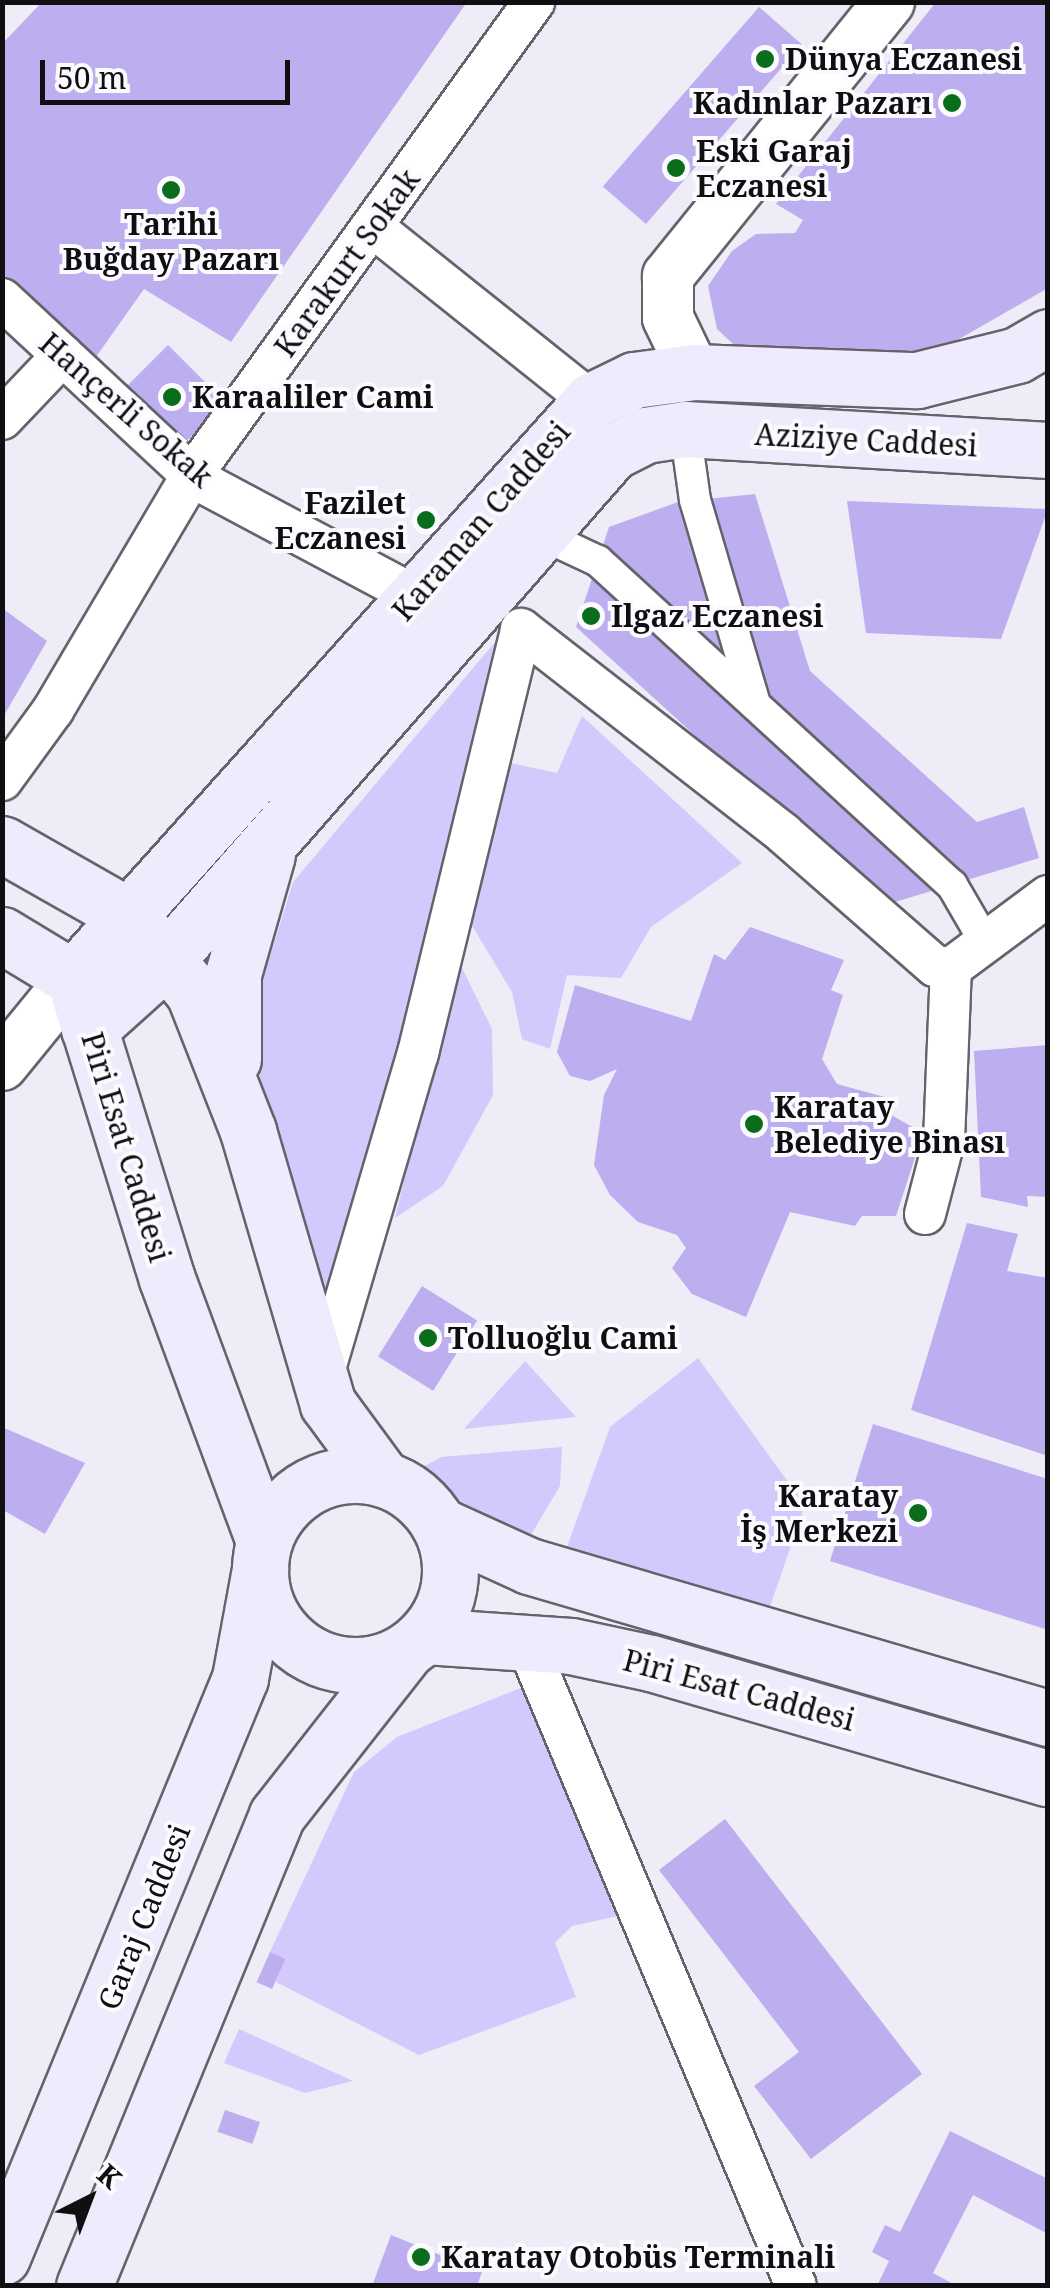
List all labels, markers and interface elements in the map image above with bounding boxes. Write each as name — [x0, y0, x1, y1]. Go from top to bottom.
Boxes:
scale bar — [45, 40, 295, 102]
place label: Dünya Eczanesi — [785, 41, 1022, 77]
marker: Dünya Eczanesi — [754, 48, 776, 70]
text: 50 m — [57, 57, 127, 98]
place label: Kadınlar Pazarı — [693, 85, 932, 121]
marker: Kadınlar Pazarı — [941, 92, 963, 114]
place label: Eski Garaj Eczanesi — [696, 133, 852, 204]
marker: Eski Garaj Eczanesi — [665, 157, 687, 179]
street label: Karakurt Sokak — [267, 162, 427, 364]
marker: Tarihi Buğday Pazarı — [160, 179, 182, 201]
place label: Tarihi Buğday Pazarı — [63, 206, 279, 276]
street label: Hançerli Sokak — [32, 325, 220, 495]
place label: Karaaliler Cami — [192, 379, 434, 415]
marker: Karaaliler Cami — [161, 386, 183, 408]
street label: Karaman Caddesi — [385, 414, 577, 628]
street label: Aziziye Caddesi — [754, 416, 978, 464]
place label: Fazilet Eczanesi — [275, 485, 406, 556]
marker: Fazilet Eczanesi — [415, 509, 437, 531]
place label: Ilgaz Eczanesi — [611, 598, 823, 634]
marker: Ilgaz Eczanesi — [580, 605, 602, 627]
street label: Piri Esat Caddesi — [74, 1028, 178, 1266]
place label: Karatay Belediye Binası — [774, 1089, 1005, 1160]
marker: Karatay Belediye Binası — [743, 1113, 765, 1135]
place label: Tolluoğlu Cami — [448, 1320, 678, 1356]
marker: Tolluoğlu Cami — [417, 1327, 439, 1349]
place label: Karatay İş Merkezi — [740, 1478, 898, 1548]
marker: Karatay İş Merkezi — [907, 1502, 929, 1524]
street label: Piri Esat Caddesi — [619, 1642, 859, 1738]
street label: Garaj Caddesi — [90, 1819, 198, 2015]
north arrow — [40, 2148, 140, 2248]
text: K — [90, 2155, 130, 2197]
place label: Karatay Otobüs Terminali — [441, 2239, 835, 2275]
marker: Karatay Otobüs Terminali — [410, 2246, 432, 2268]

